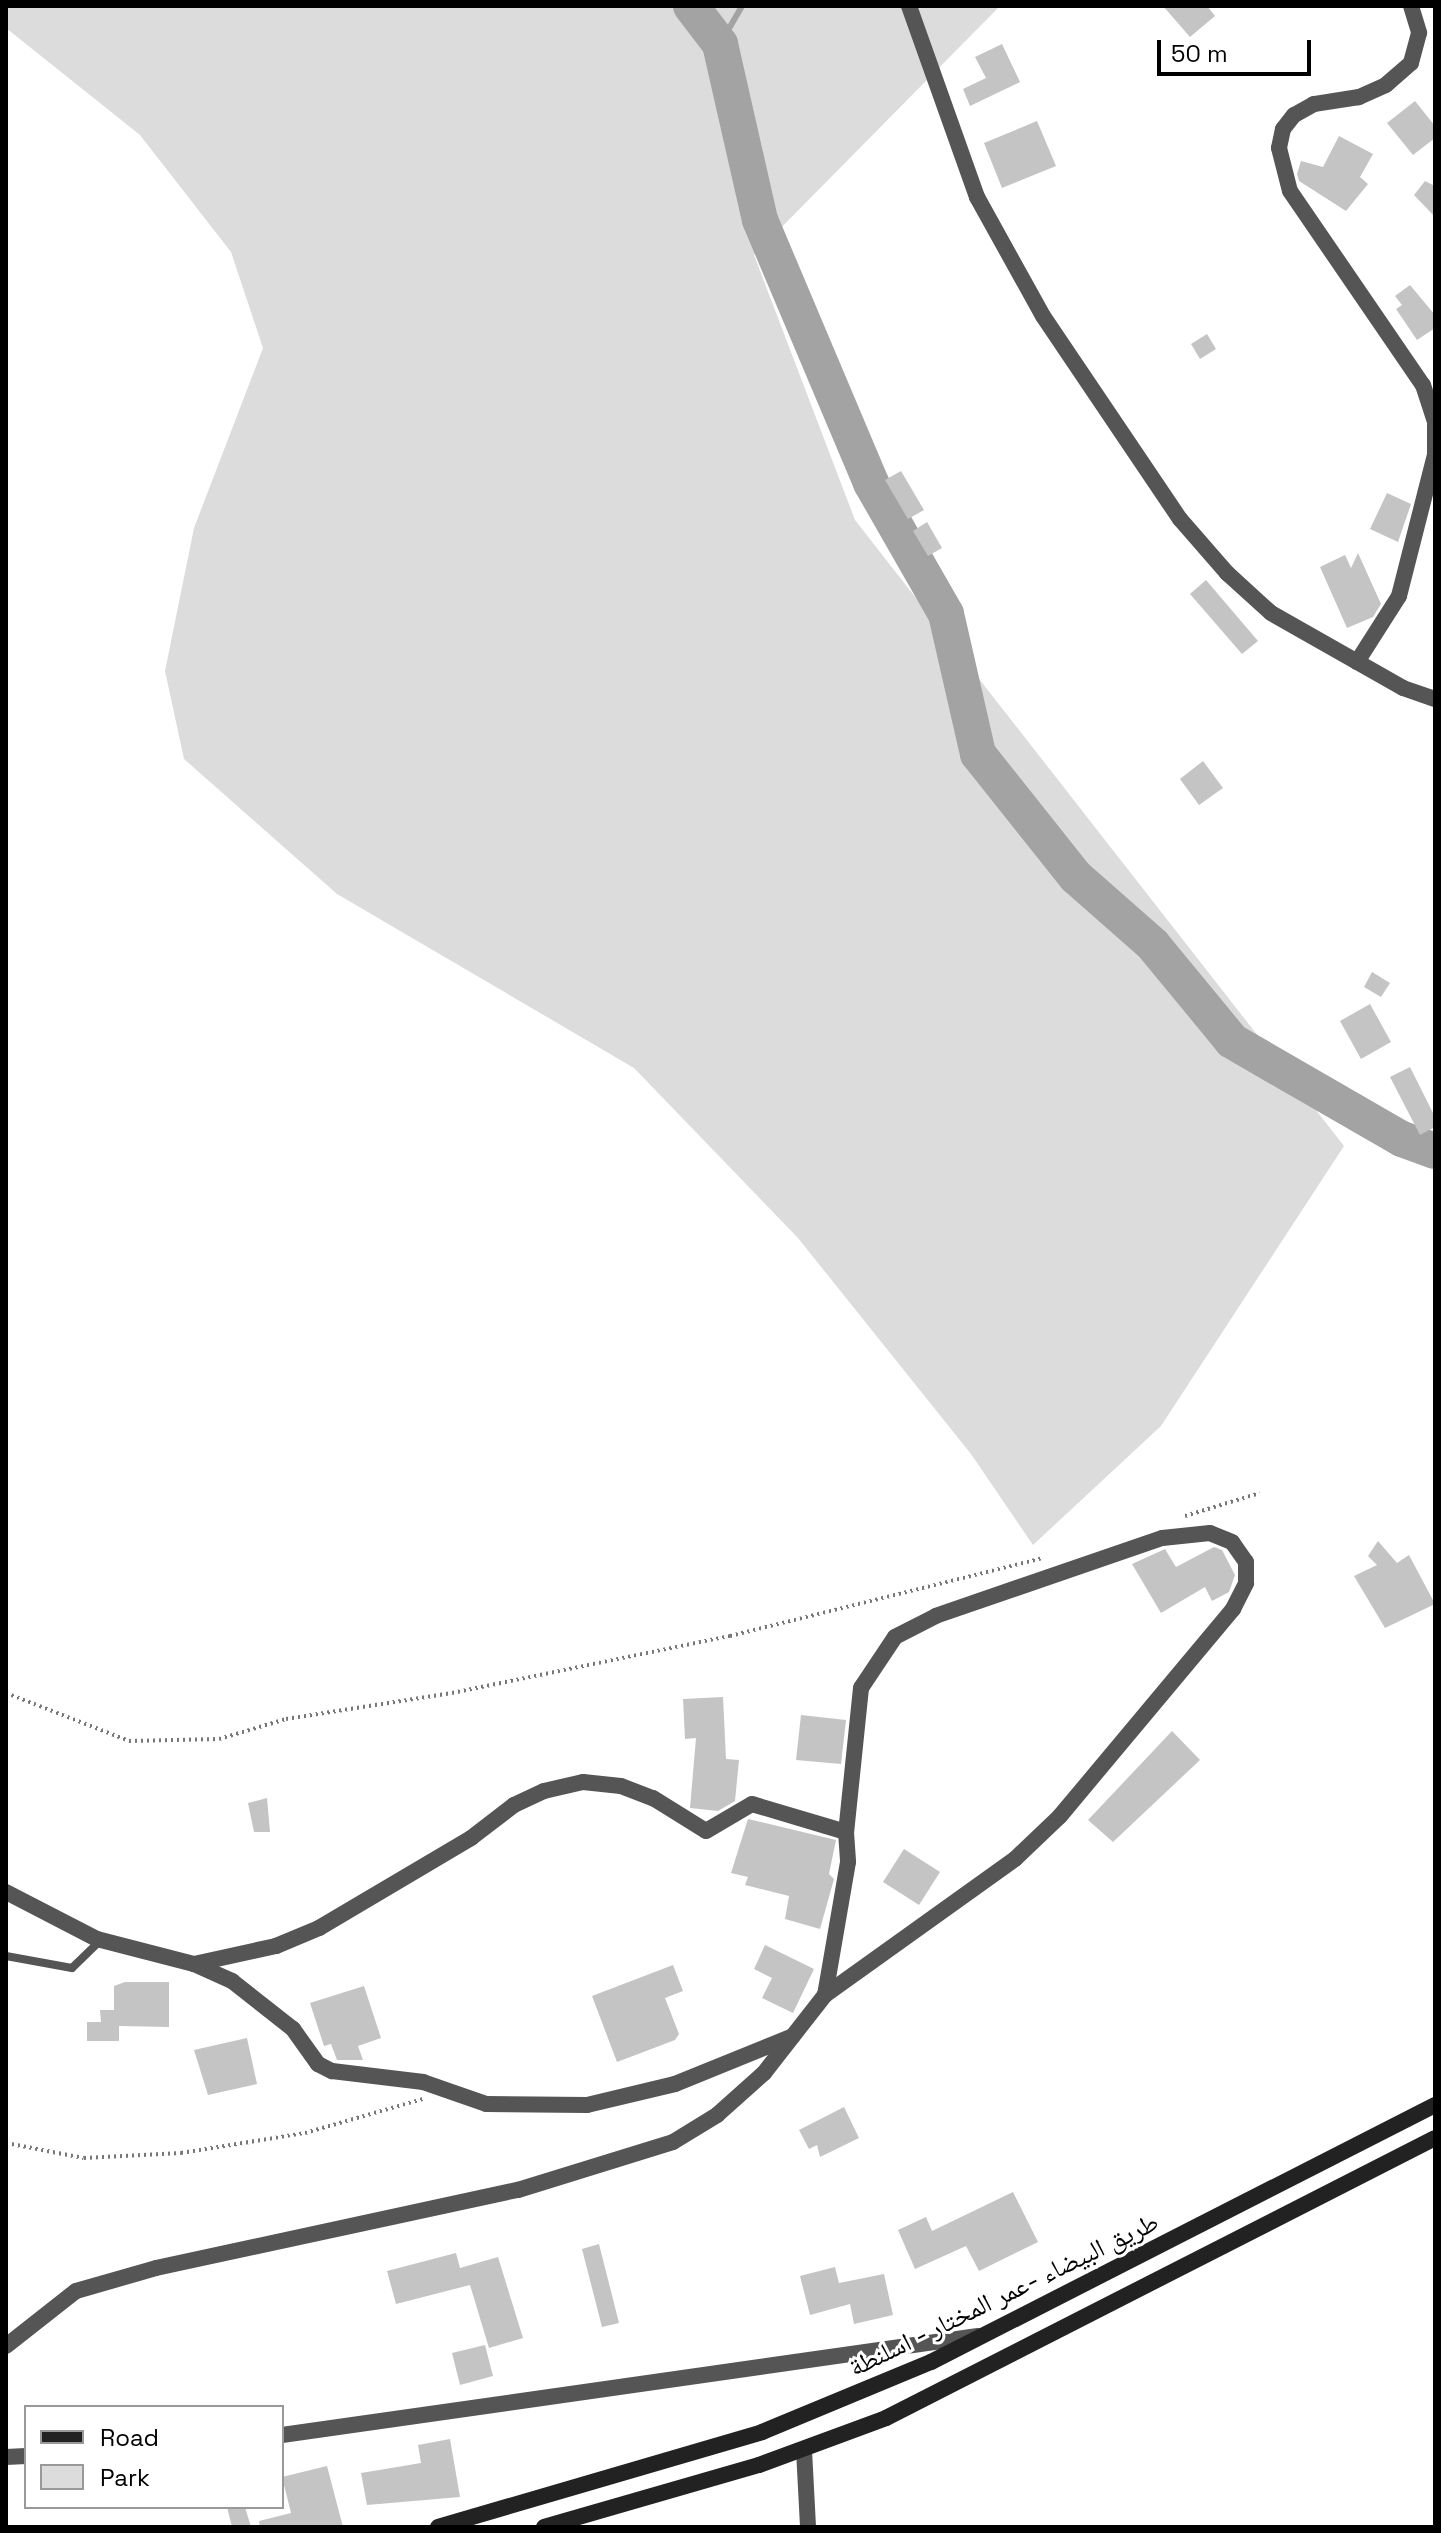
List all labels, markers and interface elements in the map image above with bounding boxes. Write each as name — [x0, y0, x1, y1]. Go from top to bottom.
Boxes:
scale bar — [1161, 24, 1315, 74]
text: 50 m — [1171, 38, 1228, 69]
street label: طريق البيضاء -عمر المختار - اسلنطة — [843, 2206, 1165, 2384]
legend — [24, 2405, 284, 2509]
text: Road — [100, 2422, 159, 2453]
text: Park — [100, 2462, 150, 2493]

